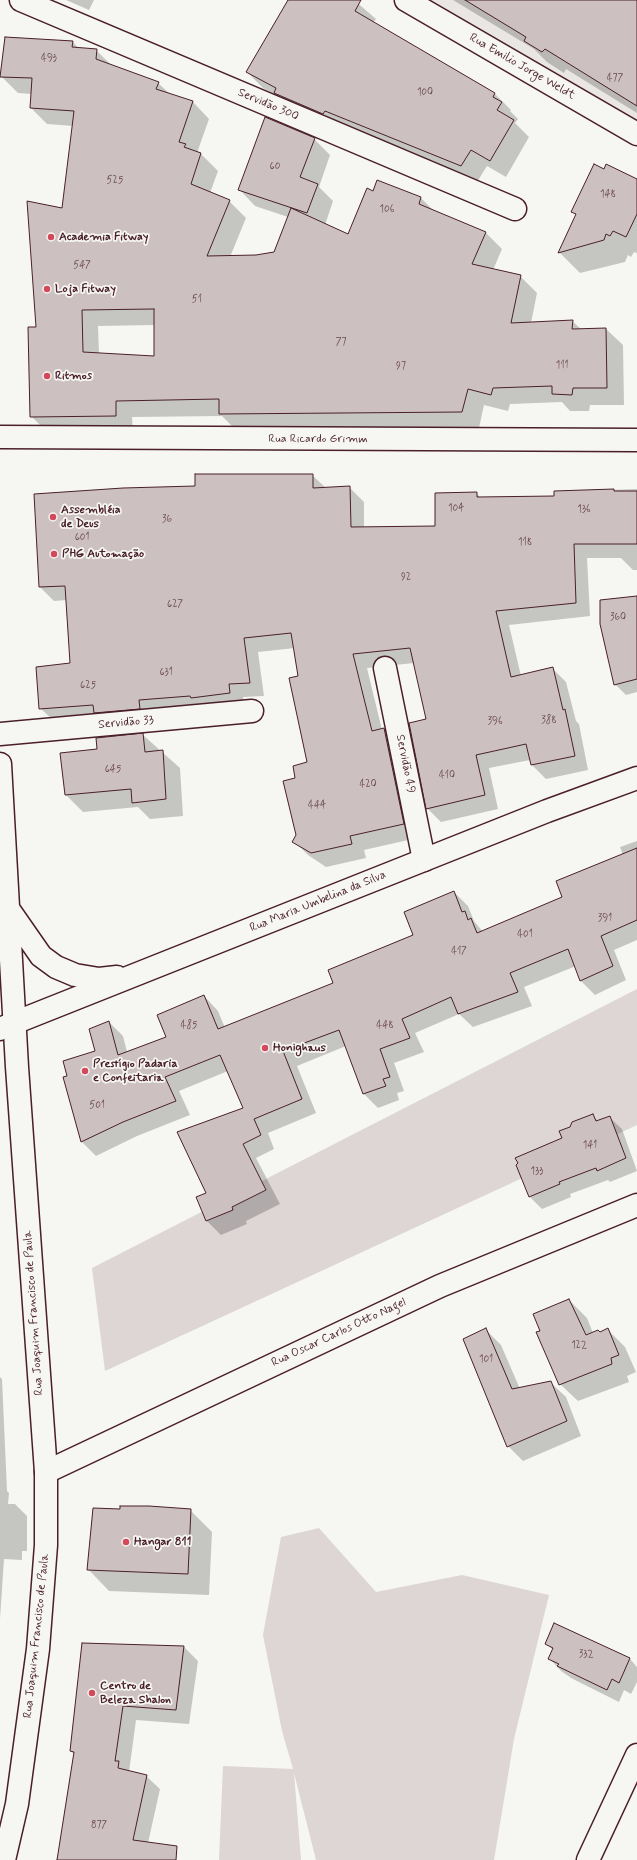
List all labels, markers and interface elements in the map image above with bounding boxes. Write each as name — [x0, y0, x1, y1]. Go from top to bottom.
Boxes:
street label: Rua Emilio Jorge Weldt — [467, 31, 577, 103]
house number: 493 — [41, 53, 57, 65]
house number: 477 — [607, 73, 623, 85]
street label: Servidão 300 — [235, 86, 301, 124]
house number: 100 — [417, 87, 433, 99]
house number: 60 — [270, 161, 280, 173]
house number: 525 — [107, 175, 123, 187]
house number: 148 — [600, 189, 616, 201]
house number: 106 — [380, 204, 394, 216]
place label: Academia Fitway — [59, 230, 148, 244]
marker: Academia Fitway — [46, 232, 56, 242]
house number: 547 — [73, 260, 91, 272]
place label: Loja Fitway — [55, 282, 116, 296]
marker: Loja Fitway — [42, 284, 52, 294]
house number: 51 — [192, 294, 202, 306]
house number: 77 — [335, 337, 347, 349]
house number: 111 — [556, 360, 568, 372]
house number: 97 — [396, 361, 406, 373]
place label: Ritmos — [55, 369, 92, 383]
marker: Ritmos — [42, 371, 52, 381]
street label: Rua Ricardo Grimm — [268, 432, 368, 446]
place label: Assembléia de Deus — [61, 503, 121, 531]
house number: 104 — [448, 503, 464, 515]
house number: 136 — [577, 504, 591, 516]
marker: Assembléia de Deus — [48, 512, 58, 522]
house number: 36 — [162, 514, 172, 526]
house number: 601 — [75, 532, 89, 544]
house number: 118 — [518, 537, 532, 549]
place label: PHG Automação — [62, 547, 144, 561]
marker: PHG Automação — [49, 549, 59, 559]
house number: 92 — [401, 572, 411, 584]
house number: 627 — [167, 599, 183, 611]
house number: 360 — [610, 612, 626, 624]
house number: 631 — [159, 667, 173, 679]
house number: 625 — [80, 680, 96, 692]
street label: Servidão 33 — [98, 713, 154, 733]
house number: 388 — [541, 715, 557, 727]
house number: 396 — [487, 716, 503, 728]
street label: Servidão 49 — [392, 733, 418, 795]
house number: 645 — [105, 764, 121, 776]
house number: 410 — [439, 770, 455, 782]
house number: 420 — [359, 779, 377, 791]
house number: 444 — [308, 800, 326, 812]
street label: Rua Maria Umbelina da Silva — [248, 868, 388, 936]
house number: 391 — [598, 913, 612, 925]
house number: 401 — [517, 929, 533, 941]
house number: 417 — [451, 946, 467, 958]
house number: 485 — [181, 1020, 197, 1032]
house number: 448 — [376, 1020, 394, 1032]
place label: Honighaus — [273, 1041, 326, 1055]
marker: Honighaus — [260, 1043, 270, 1053]
place label: Prestígio Padaria e Confeitaria — [93, 1057, 178, 1085]
marker: Prestígio Padaria e Confeitaria — [80, 1066, 90, 1076]
house number: 501 — [89, 1100, 105, 1112]
house number: 141 — [583, 1140, 597, 1152]
house number: 133 — [531, 1166, 543, 1178]
street label: Rua Joaquim Francisco de Paula — [21, 1230, 47, 1396]
street label: Rua Oscar Carlos Otto Nagel — [270, 1295, 408, 1371]
house number: 122 — [571, 1340, 587, 1352]
house number: 101 — [479, 1354, 493, 1366]
place label: Hangar 811 — [134, 1535, 191, 1549]
marker: Hangar 811 — [121, 1537, 131, 1547]
street label: Rua Joaquim Francisco de Paula — [21, 1553, 53, 1719]
house number: 332 — [579, 1649, 593, 1661]
place label: Centro de Beleza Shalon — [100, 1679, 171, 1707]
marker: Centro de Beleza Shalon — [87, 1688, 97, 1698]
house number: 877 — [91, 1820, 107, 1832]

